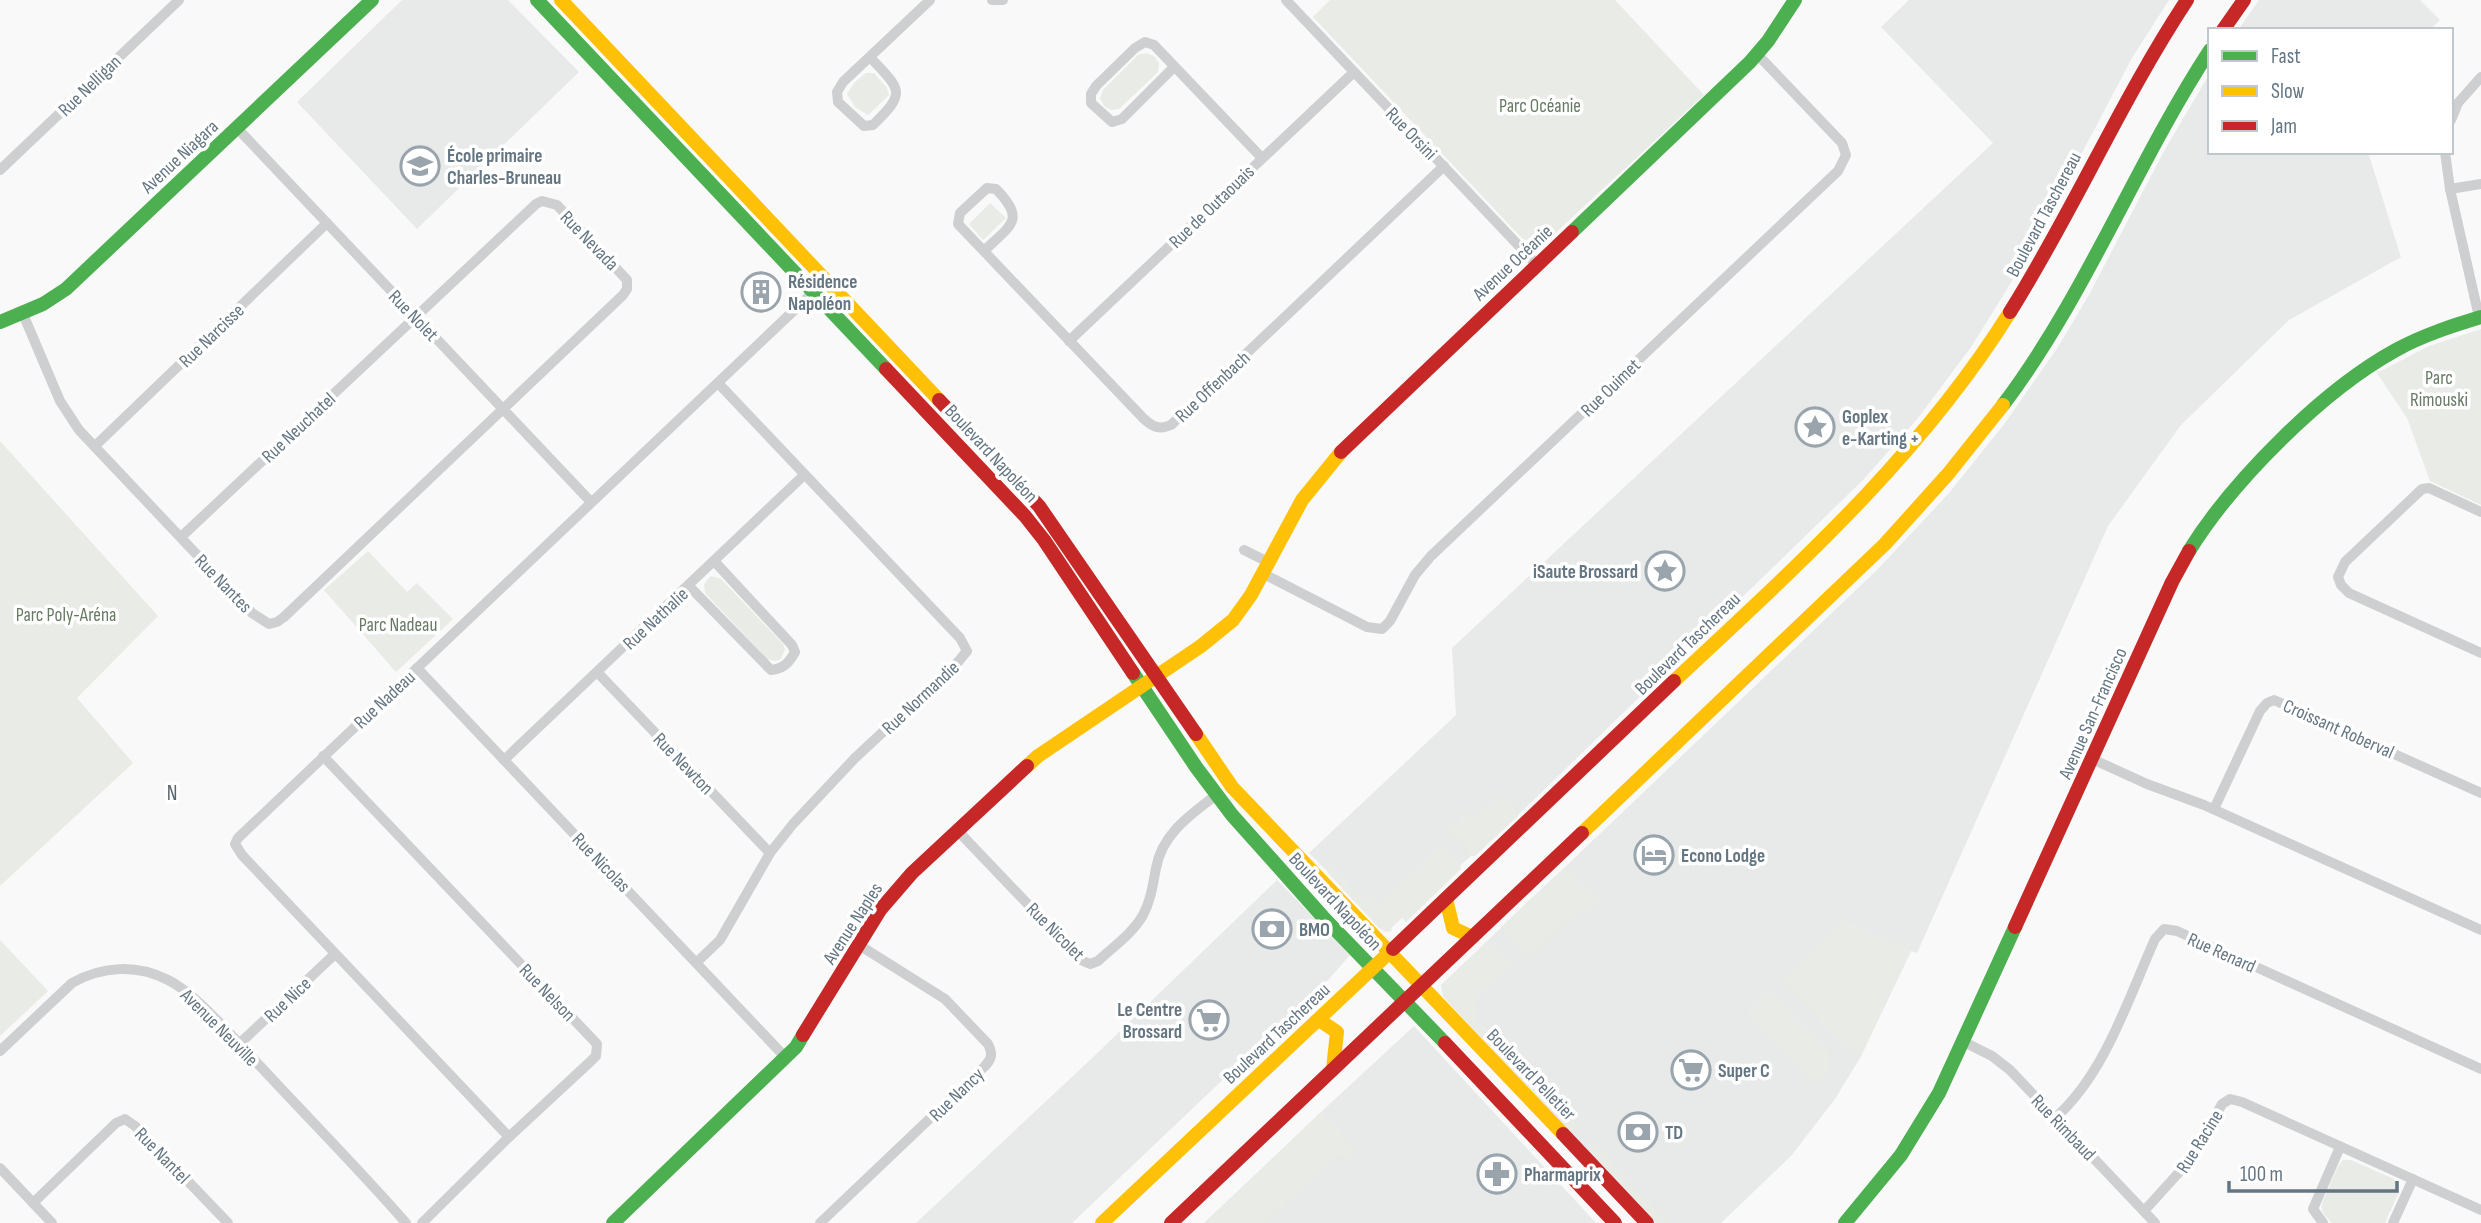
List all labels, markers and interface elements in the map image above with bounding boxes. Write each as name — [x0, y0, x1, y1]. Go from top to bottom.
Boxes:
legend — [2208, 28, 2453, 154]
text: Fast — [2271, 44, 2301, 69]
street label: Rue Nelligan — [54, 51, 126, 122]
text: Slow — [2271, 79, 2305, 104]
park label: Parc Océanie — [1499, 95, 1581, 118]
street label: Rue Orsini — [1380, 103, 1441, 165]
text: Jam — [2270, 114, 2297, 139]
street label: Avenue Niagara — [136, 116, 223, 199]
school or university icon: École primaire Charles-Bruneau — [399, 145, 441, 187]
place label: École primaire Charles-Bruneau — [447, 145, 561, 190]
street label: Boulevard Taschereau — [2002, 148, 2087, 281]
street label: Rue de Outaouais — [1165, 161, 1260, 253]
street label: Rue Nevada — [555, 206, 623, 276]
street label: Avenue Océanie — [1468, 220, 1558, 307]
building icon: Résidence Napoléon — [740, 271, 782, 313]
place label: Résidence Napoléon — [788, 271, 857, 316]
street label: Rue Nolet — [383, 286, 443, 346]
street label: Rue Narcisse — [175, 299, 249, 373]
street label: Rue Offenbach — [1171, 347, 1255, 428]
street label: Rue Ouimet — [1577, 354, 1646, 422]
park label: Parc Rimouski — [2410, 367, 2468, 412]
street label: Rue Neuchatel — [257, 388, 341, 468]
street label: Boulevard Napoléon — [940, 400, 1042, 508]
place icon: Goplex e-Karting + — [1794, 406, 1836, 448]
place label: Goplex e-Karting + — [1842, 406, 1919, 451]
street label: Rue Nantes — [189, 550, 257, 618]
place icon: iSaute Brossard — [1644, 550, 1686, 592]
place label: iSaute Brossard — [1533, 561, 1638, 584]
street label: Rue Nathalie — [619, 583, 693, 655]
street label: Boulevard Taschereau — [1630, 588, 1746, 700]
park label: Parc Poly-Aréna — [16, 604, 116, 627]
park label: Parc Nadeau — [359, 614, 437, 637]
street label: Avenue San-Francisco — [2054, 644, 2133, 784]
street label: Rue Normandie — [878, 657, 964, 740]
street label: Rue Nadeau — [350, 666, 420, 734]
street label: Croissant Roberval — [2279, 695, 2397, 764]
street label: Rue Newton — [648, 728, 718, 800]
district label: N — [167, 781, 179, 806]
street label: Rue Nicolas — [567, 829, 635, 898]
hotel icon: Econo Lodge — [1633, 834, 1675, 876]
place label: Econo Lodge — [1681, 845, 1765, 868]
street label: Boulevard Napoléon — [1284, 848, 1386, 956]
street label: Avenue Naples — [818, 879, 888, 970]
street label: Rue Nicolet — [1021, 898, 1089, 966]
bank icon: BMO — [1251, 908, 1293, 950]
place label: BMO — [1299, 919, 1330, 942]
street label: Rue Renard — [2184, 928, 2259, 979]
street label: Rue Nelson — [514, 959, 580, 1027]
street label: Rue Nice — [260, 973, 316, 1028]
street label: Boulevard Taschereau — [1219, 979, 1335, 1090]
street label: Avenue Neuville — [175, 984, 263, 1072]
place label: Le Centre Brossard — [1117, 999, 1182, 1044]
supermarket icon: Le Centre Brossard — [1188, 999, 1230, 1041]
street label: Boulevard Pelletier — [1481, 1024, 1581, 1126]
supermarket icon: Super C — [1670, 1049, 1712, 1091]
place label: Super C — [1718, 1060, 1770, 1083]
street label: Rue Nancy — [925, 1063, 990, 1127]
street label: Rue Rimbaud — [2026, 1090, 2100, 1166]
street label: Rue Racine — [2172, 1106, 2229, 1178]
bank icon: TD — [1617, 1111, 1659, 1153]
place label: TD — [1665, 1122, 1683, 1145]
street label: Rue Nantel — [130, 1123, 194, 1189]
scale bar — [2229, 1150, 2397, 1194]
pharmacy icon: Pharmaprix — [1476, 1153, 1518, 1195]
text: 100 m — [2240, 1162, 2283, 1187]
place label: Pharmaprix — [1524, 1164, 1601, 1187]

